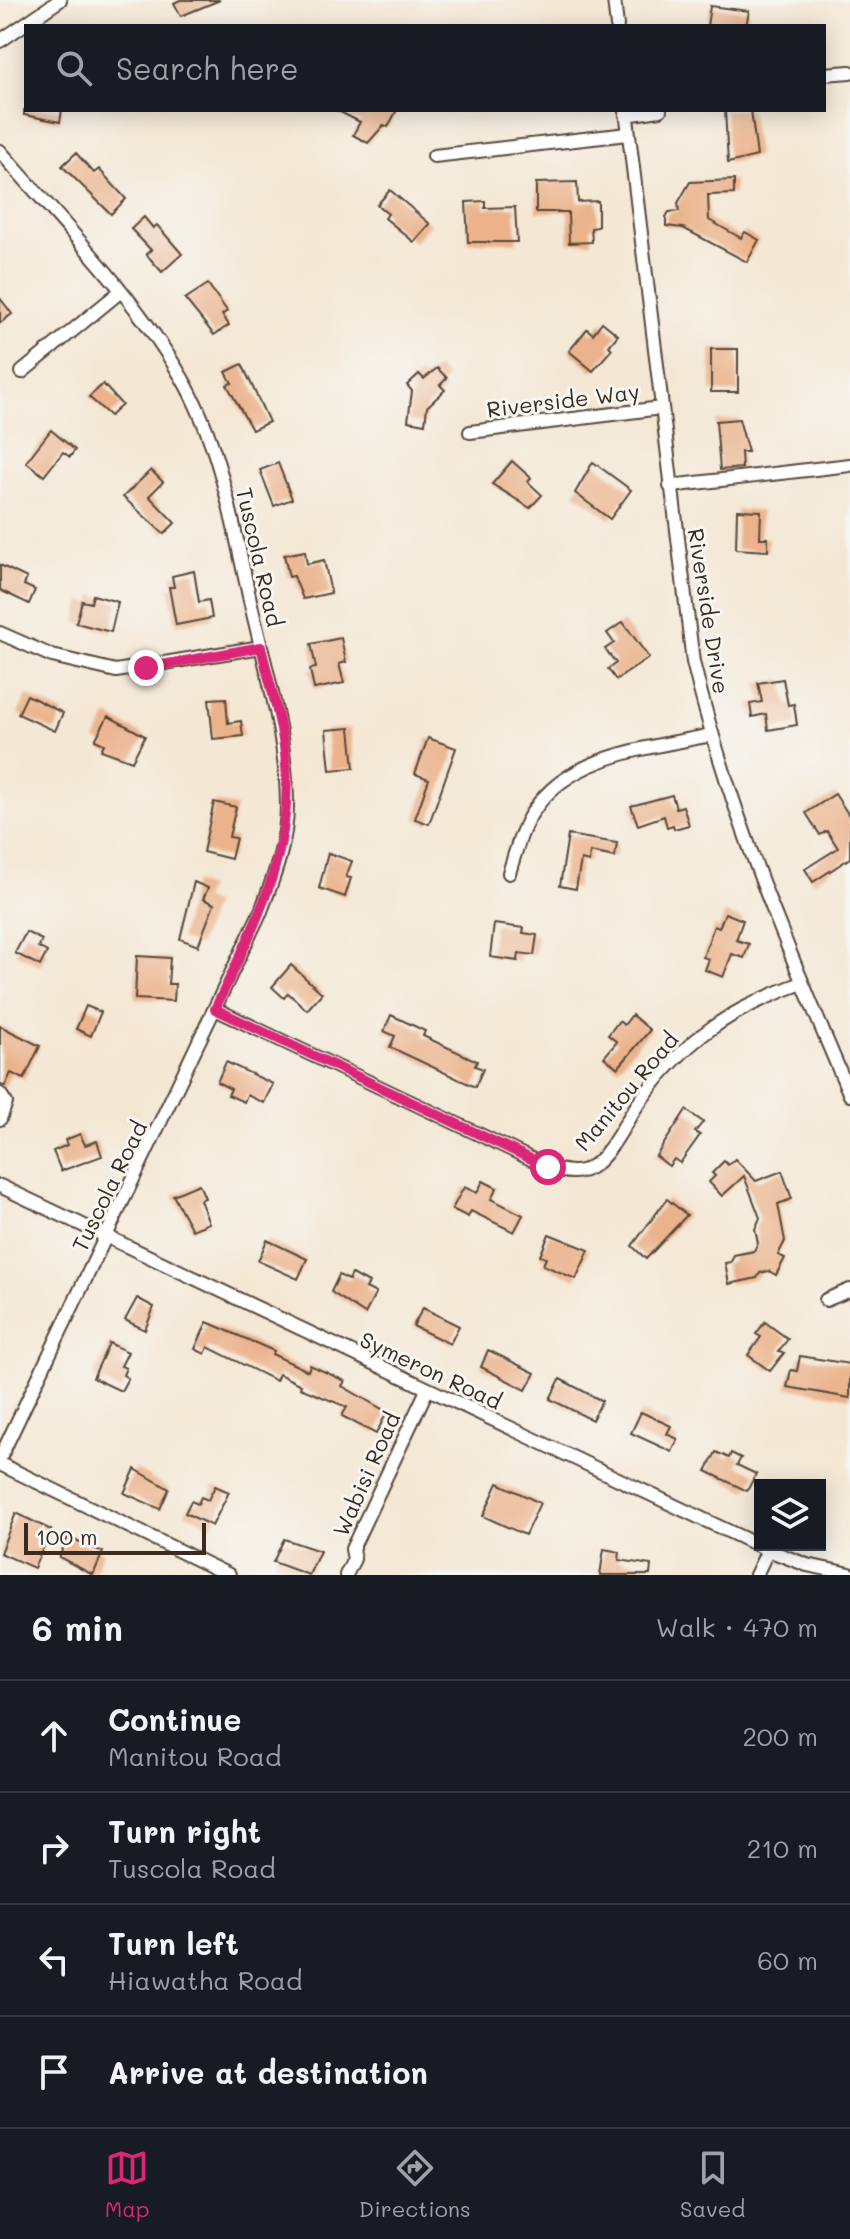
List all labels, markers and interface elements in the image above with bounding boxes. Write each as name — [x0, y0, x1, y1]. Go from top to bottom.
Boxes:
search box — [24, 24, 826, 112]
icon: search — [52, 46, 96, 90]
text: Search here — [116, 48, 299, 88]
street label: Riverside Way — [485, 376, 641, 424]
street label: Tuscola Road — [230, 485, 290, 630]
street label: Riverside Drive — [682, 526, 736, 696]
route end — [128, 650, 164, 686]
street label: Manitou Road — [568, 1025, 684, 1157]
street label: Tuscola Road — [65, 1116, 153, 1256]
route start — [530, 1149, 566, 1185]
street label: Symeron Road — [355, 1324, 507, 1416]
street label: Wabisi Road — [326, 1407, 406, 1541]
map controls — [754, 1479, 826, 1551]
button: layers — [754, 1479, 826, 1551]
scale bar — [24, 1519, 206, 1555]
text: 100 m — [36, 1522, 98, 1551]
text: 6 min — [32, 1605, 123, 1650]
text: Walk · 470 m — [656, 1610, 818, 1644]
text: Continue — [108, 1699, 241, 1739]
icon: ahead — [32, 1714, 76, 1758]
text: 200 m — [742, 1719, 818, 1753]
text: Manitou Road — [108, 1739, 281, 1773]
text: Turn right — [108, 1811, 261, 1851]
icon: right — [32, 1826, 76, 1870]
text: 210 m — [747, 1831, 818, 1865]
text: Tuscola Road — [108, 1851, 276, 1885]
text: Turn left — [108, 1923, 239, 1963]
icon: left — [32, 1938, 76, 1982]
text: 60 m — [757, 1943, 818, 1977]
text: Hiawatha Road — [108, 1963, 302, 1997]
icon: arrive — [32, 2050, 76, 2094]
text: Arrive at destination — [108, 2052, 428, 2092]
tab: Map — [105, 2146, 150, 2223]
tab: Directions — [359, 2146, 471, 2223]
tab: Saved — [680, 2146, 745, 2223]

